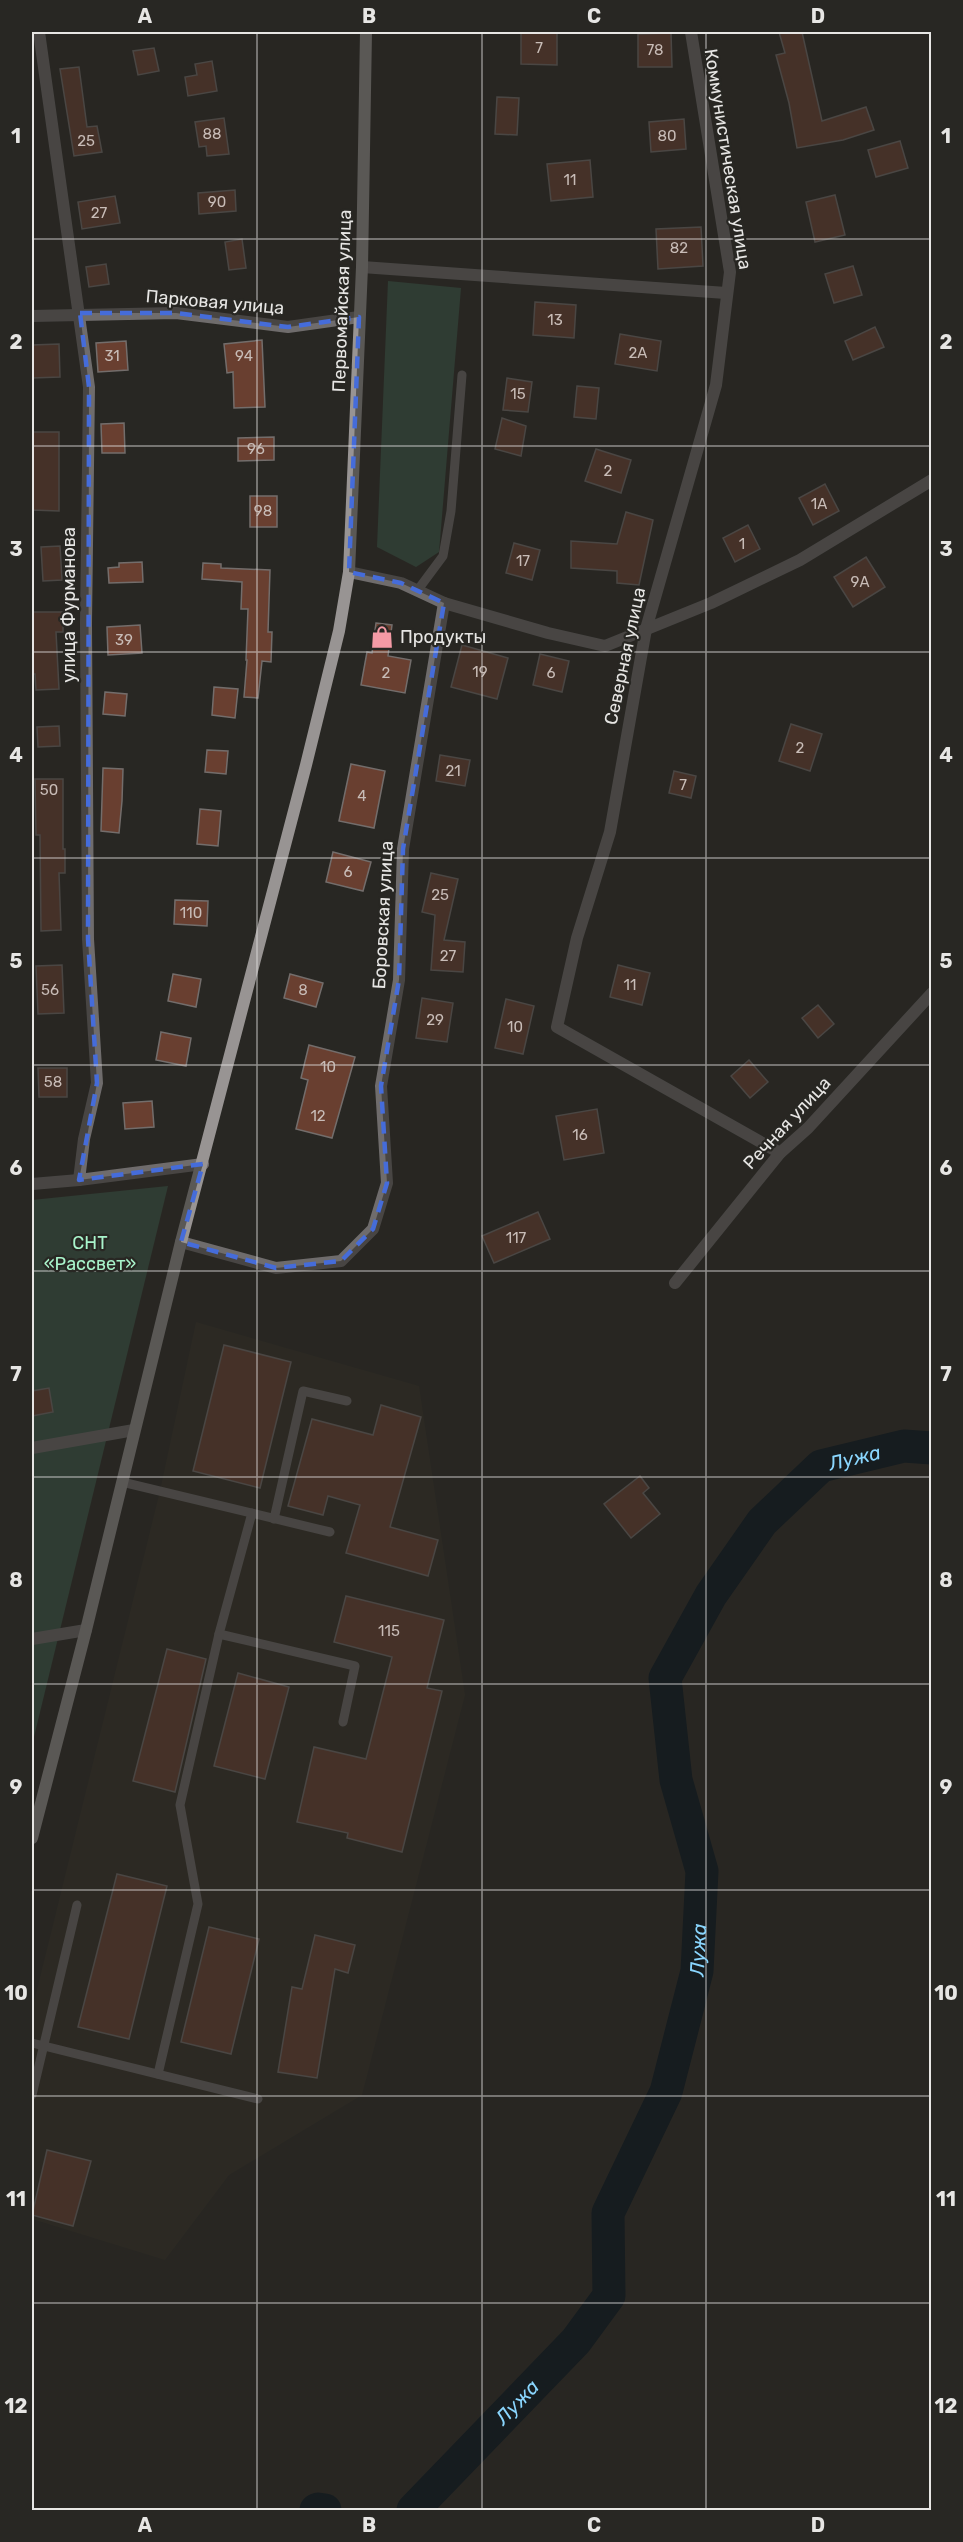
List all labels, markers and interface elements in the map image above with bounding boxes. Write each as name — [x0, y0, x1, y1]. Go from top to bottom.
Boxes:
text: A — [138, 4, 153, 28]
text: B — [362, 4, 376, 28]
text: C — [587, 4, 601, 28]
text: D — [811, 4, 825, 28]
house number: 7 — [535, 39, 543, 57]
house number: 78 — [646, 41, 664, 59]
street label: Коммунистическая улица — [700, 47, 756, 271]
text: 1 — [11, 124, 21, 148]
text: 1 — [941, 124, 951, 148]
house number: 88 — [202, 125, 222, 143]
house number: 80 — [657, 127, 677, 145]
house number: 25 — [77, 132, 95, 150]
house number: 11 — [564, 171, 576, 189]
house number: 90 — [208, 193, 226, 211]
house number: 27 — [91, 204, 108, 222]
street label: Первомайская улица — [328, 209, 356, 393]
house number: 82 — [670, 239, 688, 257]
street label: Парковая улица — [145, 285, 285, 319]
house number: 13 — [547, 311, 563, 329]
text: 2 — [10, 330, 23, 354]
text: 2 — [940, 330, 953, 354]
house number: 2А — [629, 344, 647, 362]
house number: 31 — [104, 347, 120, 365]
house number: 94 — [235, 347, 253, 365]
house number: 15 — [510, 385, 526, 403]
house number: 96 — [247, 440, 265, 458]
house number: 2 — [604, 462, 613, 480]
house number: 1А — [811, 495, 827, 513]
house number: 98 — [254, 502, 272, 520]
street label: улица Фурманова — [58, 527, 80, 683]
house number: 1 — [739, 535, 745, 553]
text: 3 — [9, 537, 23, 561]
text: 3 — [939, 537, 953, 561]
house number: 17 — [516, 552, 530, 570]
house number: 9А — [851, 573, 869, 591]
street label: Северная улица — [600, 585, 650, 727]
shop icon: Продукты — [369, 624, 395, 650]
place label: Продукты — [400, 626, 486, 648]
house number: 39 — [115, 631, 133, 649]
house number: 19 — [472, 663, 488, 681]
house number: 2 — [382, 664, 391, 682]
house number: 6 — [546, 664, 556, 682]
house number: 2 — [796, 739, 805, 757]
text: 4 — [9, 743, 23, 767]
text: 4 — [939, 743, 953, 767]
house number: 21 — [445, 762, 461, 780]
house number: 7 — [679, 776, 687, 794]
house number: 50 — [40, 781, 58, 799]
house number: 4 — [357, 787, 367, 805]
street label: Боровская улица — [368, 840, 398, 990]
house number: 6 — [343, 863, 353, 881]
house number: 25 — [431, 886, 449, 904]
house number: 110 — [180, 904, 202, 922]
house number: 27 — [440, 947, 457, 965]
text: 5 — [10, 949, 23, 973]
text: 5 — [940, 949, 953, 973]
house number: 11 — [624, 976, 636, 994]
house number: 56 — [41, 981, 59, 999]
house number: 8 — [298, 981, 308, 999]
house number: 29 — [426, 1011, 444, 1029]
house number: 10 — [507, 1018, 523, 1036]
house number: 10 — [320, 1058, 336, 1076]
street label: Речная улица — [739, 1072, 835, 1174]
house number: 58 — [44, 1073, 62, 1091]
house number: 12 — [310, 1107, 326, 1125]
house number: 16 — [572, 1126, 588, 1144]
text: 6 — [9, 1156, 23, 1180]
text: 6 — [939, 1156, 953, 1180]
house number: 117 — [506, 1229, 527, 1247]
park label: СНТ «Рассвет» — [44, 1232, 136, 1275]
text: 7 — [10, 1362, 22, 1386]
text: 7 — [940, 1362, 952, 1386]
water label: Лужа — [825, 1440, 883, 1476]
text: 8 — [9, 1568, 23, 1592]
text: 8 — [939, 1568, 953, 1592]
house number: 115 — [378, 1622, 400, 1640]
text: 9 — [10, 1775, 23, 1799]
text: 9 — [940, 1775, 953, 1799]
water label: Лужа — [685, 1922, 711, 1978]
text: 10 — [4, 1981, 28, 2005]
text: 10 — [934, 1981, 958, 2005]
text: 11 — [6, 2187, 26, 2211]
text: 11 — [936, 2187, 956, 2211]
water label: Лужа — [489, 2375, 544, 2430]
text: 12 — [5, 2394, 27, 2418]
text: 12 — [935, 2394, 957, 2418]
text: A — [138, 2513, 153, 2537]
text: B — [362, 2513, 376, 2537]
text: C — [587, 2513, 601, 2537]
text: D — [811, 2513, 825, 2537]

